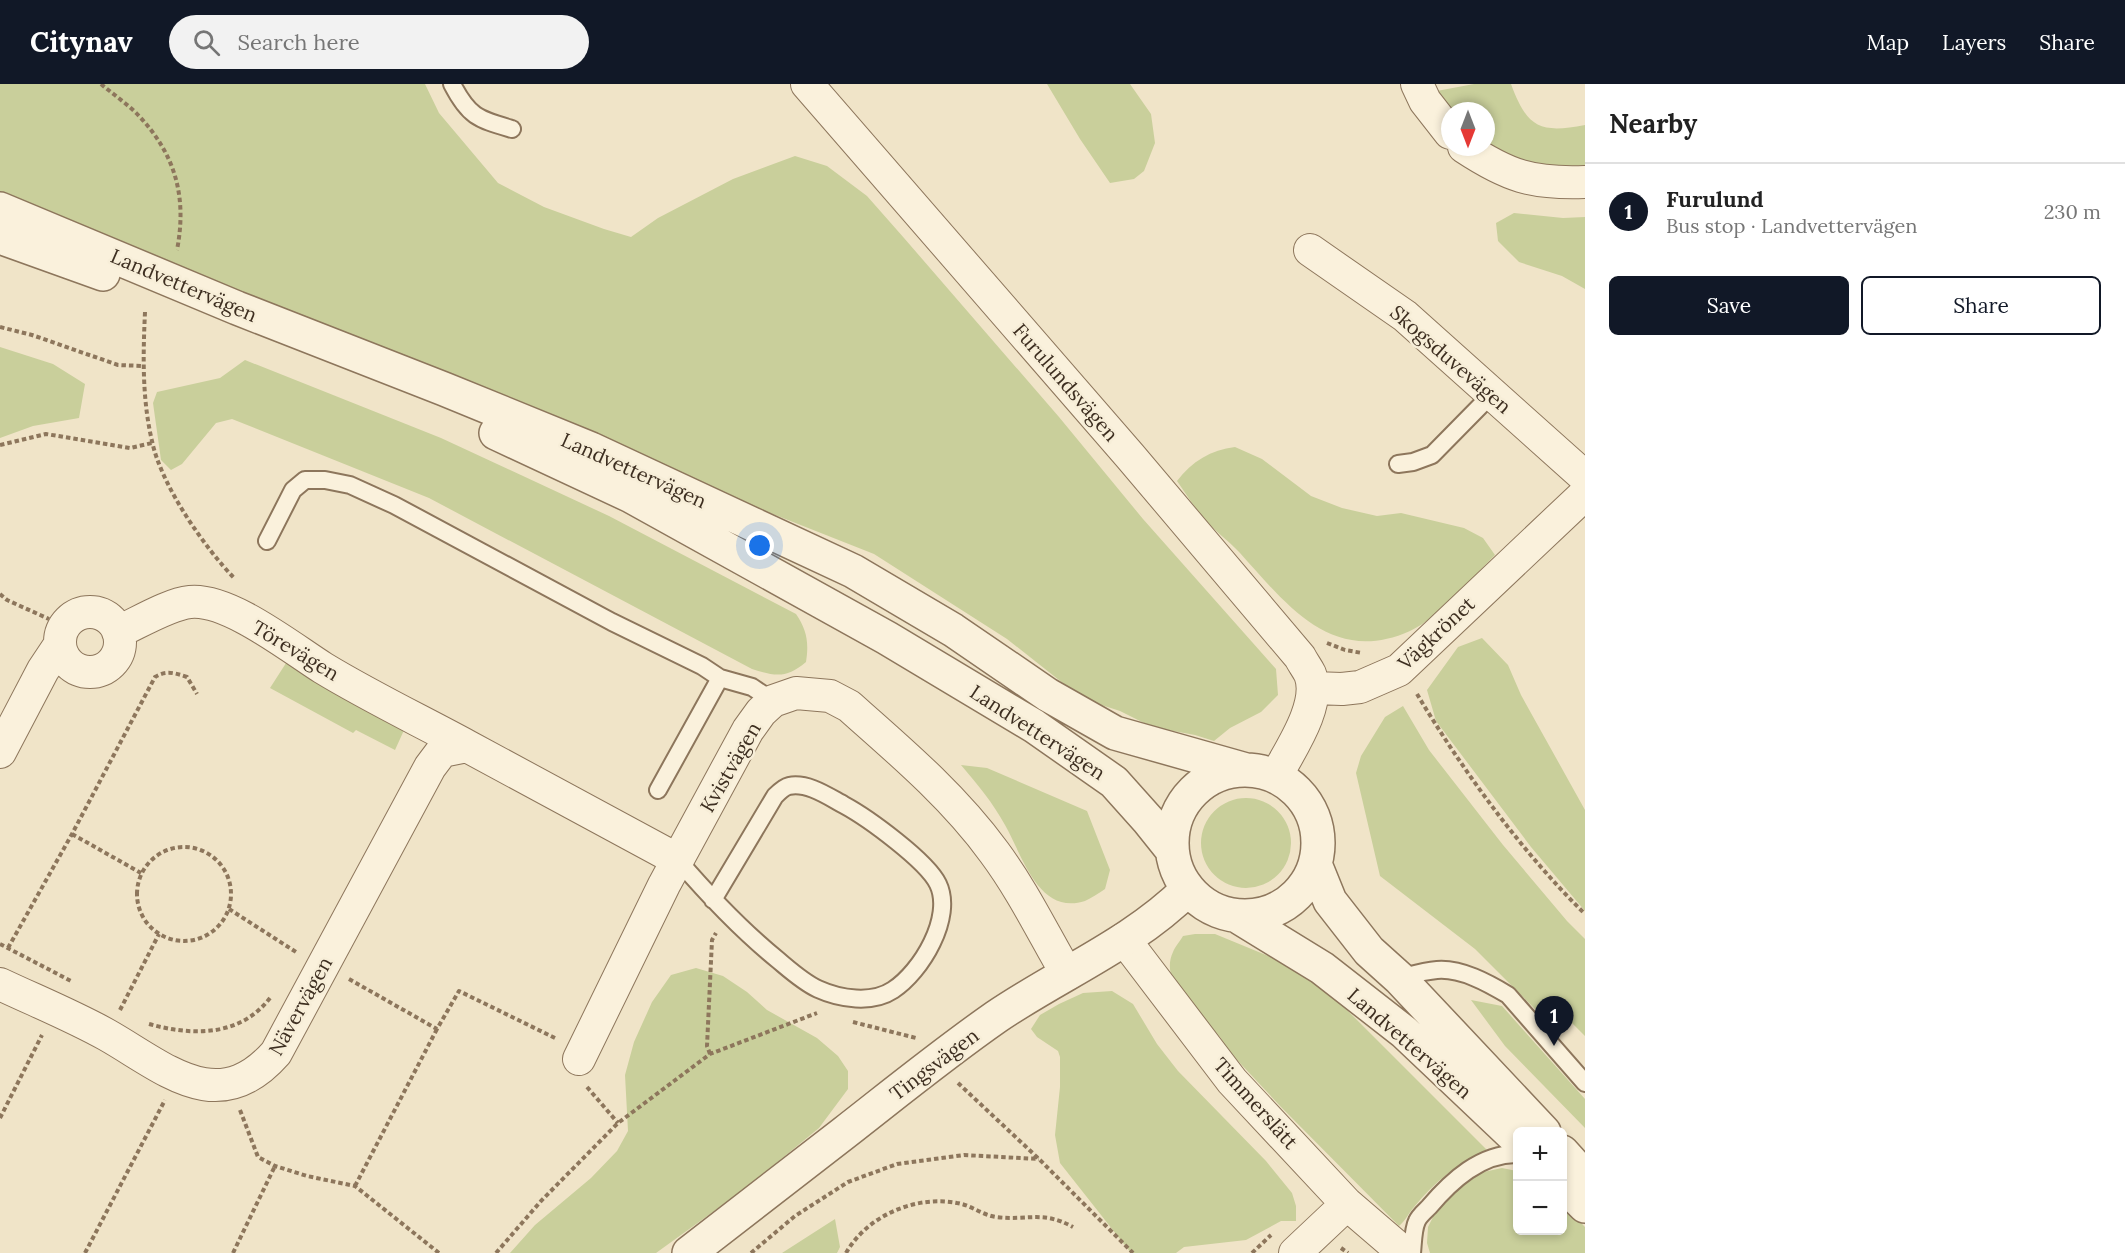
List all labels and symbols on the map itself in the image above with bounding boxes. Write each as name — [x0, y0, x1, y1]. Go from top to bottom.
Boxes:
north arrow — [1441, 102, 1495, 156]
street label: Landvettervägen — [107, 243, 261, 327]
street label: Skogsduvevägen — [1385, 299, 1517, 419]
street label: Furulundsvägen — [1008, 318, 1124, 446]
street label: Landvettervägen — [557, 427, 711, 513]
your location — [745, 531, 774, 560]
street label: Vägkrönet — [1392, 591, 1480, 676]
street label: Törevägen — [248, 614, 344, 686]
street label: Landvettervägen — [966, 679, 1110, 785]
street label: Kvistvägen — [694, 717, 766, 817]
street label: Nävervägen — [263, 952, 337, 1060]
street label: Landvettervägen — [1343, 982, 1477, 1104]
pin: 1 — [1534, 996, 1574, 1046]
street label: Tingsvägen — [885, 1022, 983, 1106]
street label: Timmerslätt — [1208, 1052, 1304, 1154]

